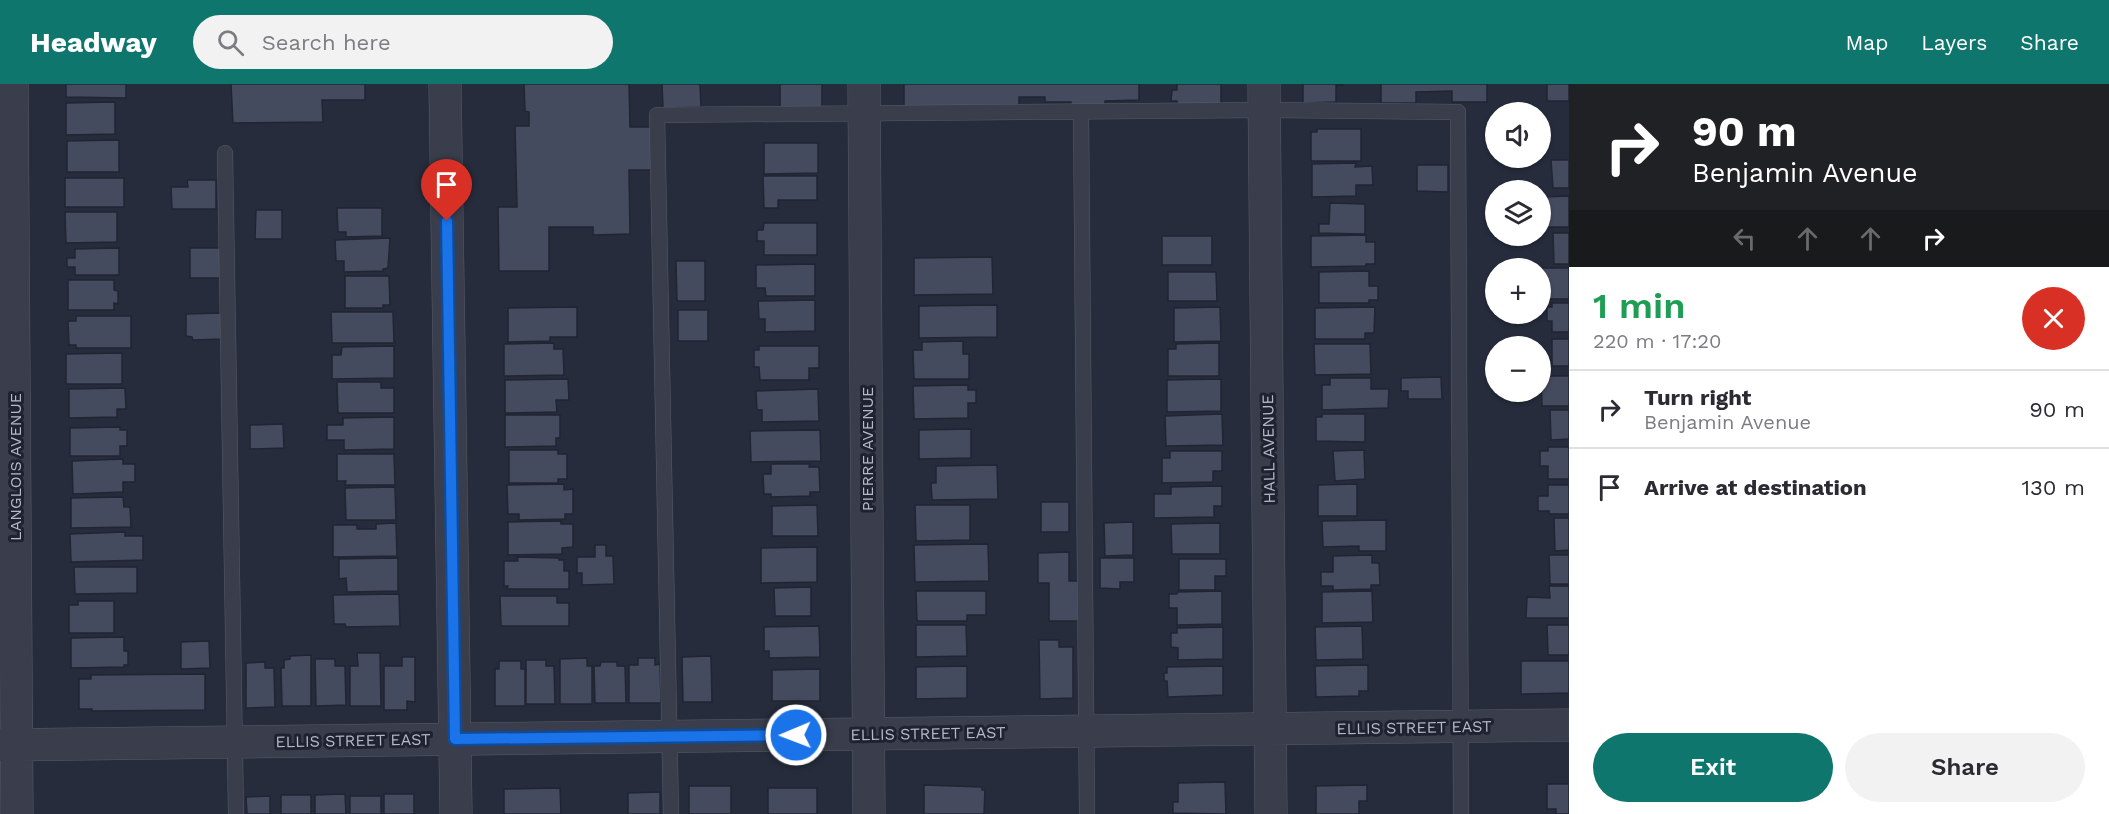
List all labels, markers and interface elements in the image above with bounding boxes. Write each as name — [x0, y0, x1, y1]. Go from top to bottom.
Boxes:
search box — [193, 15, 613, 69]
text: Headway — [30, 26, 157, 59]
icon: search — [214, 26, 247, 59]
text: Search here — [262, 30, 391, 55]
text: Map — [1845, 30, 1888, 55]
text: Layers — [1921, 30, 1987, 55]
text: Share — [2020, 30, 2079, 55]
map controls — [1485, 102, 1551, 402]
button: sound — [1485, 102, 1551, 168]
text: 90 m — [1692, 107, 1796, 156]
icon: right — [1593, 108, 1671, 186]
text: Benjamin Avenue — [1692, 157, 1918, 189]
pin — [421, 159, 472, 221]
icon: arrive — [430, 168, 463, 201]
button: layers — [1485, 180, 1551, 246]
icon: left — [1728, 222, 1761, 255]
icon: ahead — [1791, 222, 1824, 255]
icon: ahead — [1854, 222, 1887, 255]
icon: right — [1917, 222, 1950, 255]
button: + — [1485, 258, 1551, 324]
text: 1 min — [1593, 285, 1685, 327]
button: close — [2022, 287, 2085, 350]
text: 220 m · 17:20 — [1593, 329, 1721, 353]
button: − — [1485, 336, 1551, 402]
text: Turn right — [1644, 385, 1751, 410]
street label: PIERRE AVENUE — [858, 387, 877, 511]
street label: LANGLOIS AVENUE — [6, 393, 25, 541]
icon: right — [1593, 393, 1626, 426]
street label: HALL AVENUE — [1258, 394, 1279, 504]
text: 90 m — [2029, 397, 2085, 422]
text: Benjamin Avenue — [1644, 410, 1811, 434]
icon: arrive — [1593, 471, 1626, 504]
text: Arrive at destination — [1644, 475, 1867, 500]
text: 130 m — [2021, 475, 2085, 500]
position arrow — [764, 703, 828, 767]
street label: ELLIS STREET EAST — [1336, 717, 1492, 738]
street label: ELLIS STREET EAST — [850, 723, 1006, 744]
street label: ELLIS STREET EAST — [275, 730, 431, 751]
button: Exit — [1593, 733, 1833, 802]
button: Share — [1845, 733, 2085, 802]

